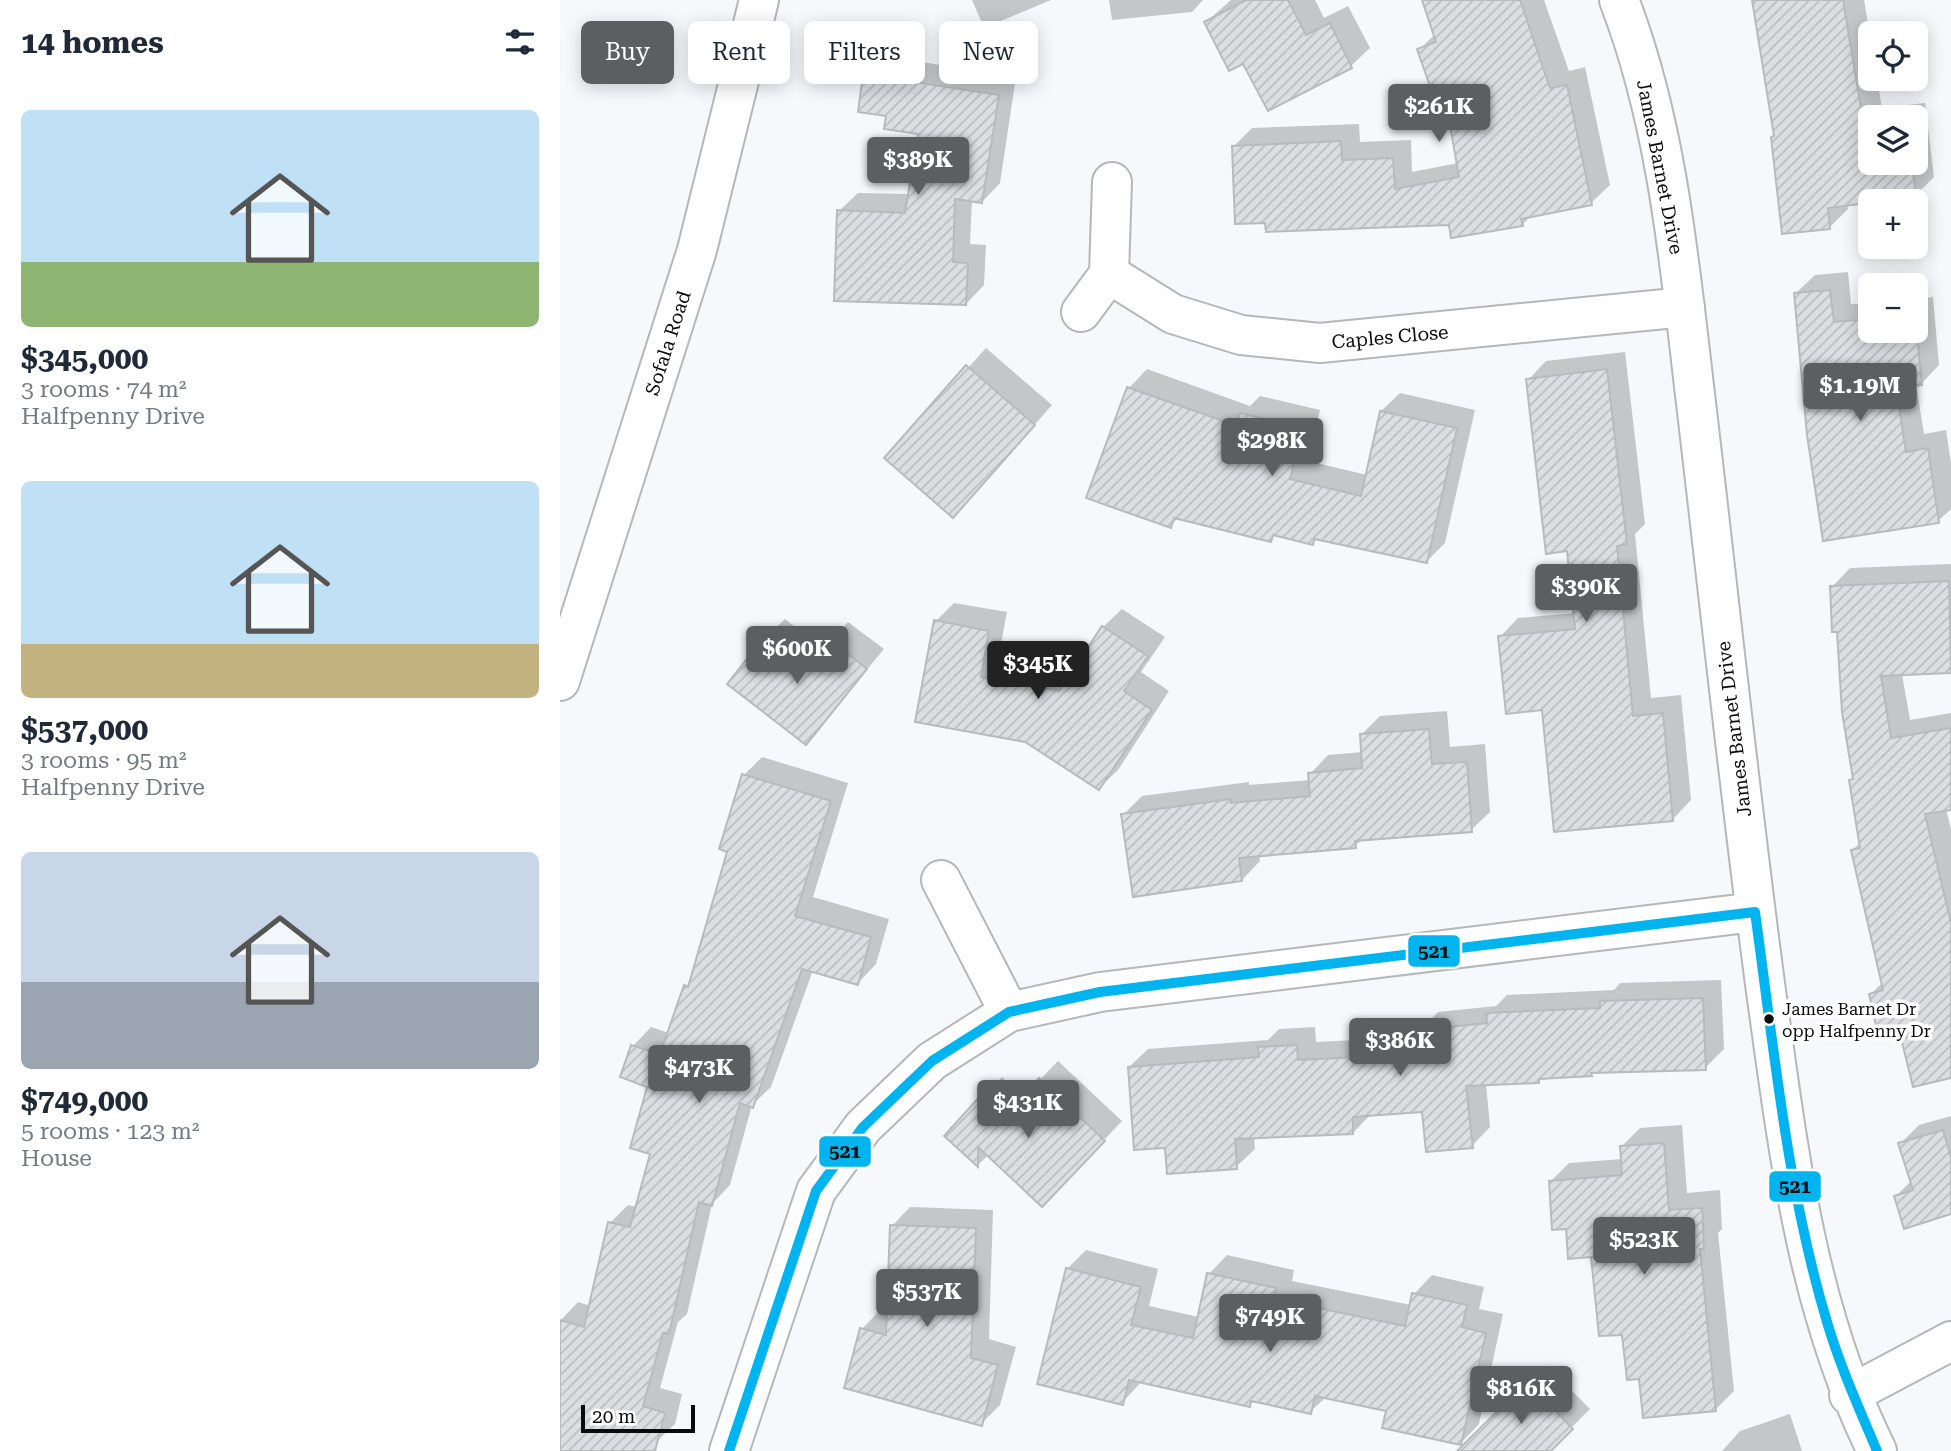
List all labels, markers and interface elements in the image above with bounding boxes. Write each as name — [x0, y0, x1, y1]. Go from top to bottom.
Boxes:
chip: Buy — [581, 21, 674, 84]
chip: Rent — [688, 21, 790, 84]
chip: Filters — [804, 21, 925, 84]
chip: New — [939, 21, 1038, 84]
map controls — [1858, 21, 1928, 343]
button: locate — [1858, 21, 1928, 91]
icon: filters — [501, 23, 539, 61]
text: 14 homes — [21, 25, 164, 60]
street label: James Barnet Drive — [1632, 78, 1688, 256]
pin: $261K — [1390, 85, 1488, 144]
text: $261K — [1404, 93, 1474, 120]
button: layers — [1858, 105, 1928, 175]
pin: $389K — [869, 138, 967, 197]
text: $389K — [883, 146, 953, 173]
icon: home — [217, 155, 343, 281]
button: + — [1858, 189, 1928, 259]
button: − — [1858, 273, 1928, 343]
street label: Sofala Road — [640, 288, 696, 398]
street label: Caples Close — [1331, 320, 1449, 354]
text: $345,000 — [21, 341, 148, 376]
pin: $1.19M — [1803, 364, 1917, 423]
text: $1.19M — [1820, 372, 1900, 399]
text: 3 rooms · 74 m² — [21, 376, 187, 403]
text: Halfpenny Drive — [21, 403, 205, 430]
pin: $298K — [1223, 419, 1321, 478]
text: $298K — [1237, 427, 1307, 454]
icon: home — [217, 526, 343, 652]
pin: $390K — [1537, 564, 1635, 624]
text: $390K — [1551, 573, 1621, 600]
pin: $600K — [748, 626, 846, 686]
text: $600K — [762, 635, 832, 662]
street label: James Barnet Drive — [1712, 640, 1756, 818]
pin: $345K — [989, 642, 1087, 701]
text: $345K — [1003, 650, 1073, 677]
text: $537,000 — [21, 712, 148, 747]
text: 3 rooms · 95 m² — [21, 747, 187, 774]
text: Halfpenny Drive — [21, 774, 205, 801]
icon: home — [217, 897, 343, 1023]
line badge: 521 — [1407, 934, 1461, 968]
text: 521 — [1418, 940, 1450, 963]
place label: James Barnet Dr opp Halfpenny Dr — [1782, 999, 1931, 1041]
marker: James Barnet Dr opp Halfpenny Dr — [1762, 1012, 1776, 1026]
pin: $386K — [1351, 1018, 1449, 1078]
text: $386K — [1365, 1027, 1435, 1054]
pin: $473K — [650, 1046, 748, 1105]
text: $473K — [664, 1054, 734, 1081]
pin: $431K — [979, 1080, 1077, 1140]
text: $749,000 — [21, 1083, 148, 1118]
text: $431K — [993, 1089, 1063, 1116]
text: 5 rooms · 123 m² — [21, 1118, 199, 1145]
line badge: 521 — [818, 1135, 872, 1168]
text: 521 — [829, 1140, 861, 1163]
text: House — [21, 1145, 92, 1172]
line badge: 521 — [1768, 1170, 1822, 1203]
text: 521 — [1779, 1175, 1811, 1198]
pin: $523K — [1595, 1218, 1693, 1277]
text: $523K — [1609, 1226, 1679, 1253]
pin: $537K — [878, 1270, 976, 1329]
text: $537K — [892, 1278, 962, 1305]
pin: $749K — [1221, 1294, 1319, 1354]
text: $749K — [1235, 1303, 1305, 1330]
pin: $816K — [1472, 1366, 1570, 1426]
text: $816K — [1486, 1375, 1556, 1402]
scale bar — [581, 1402, 695, 1434]
text: 20 m — [592, 1405, 635, 1428]

